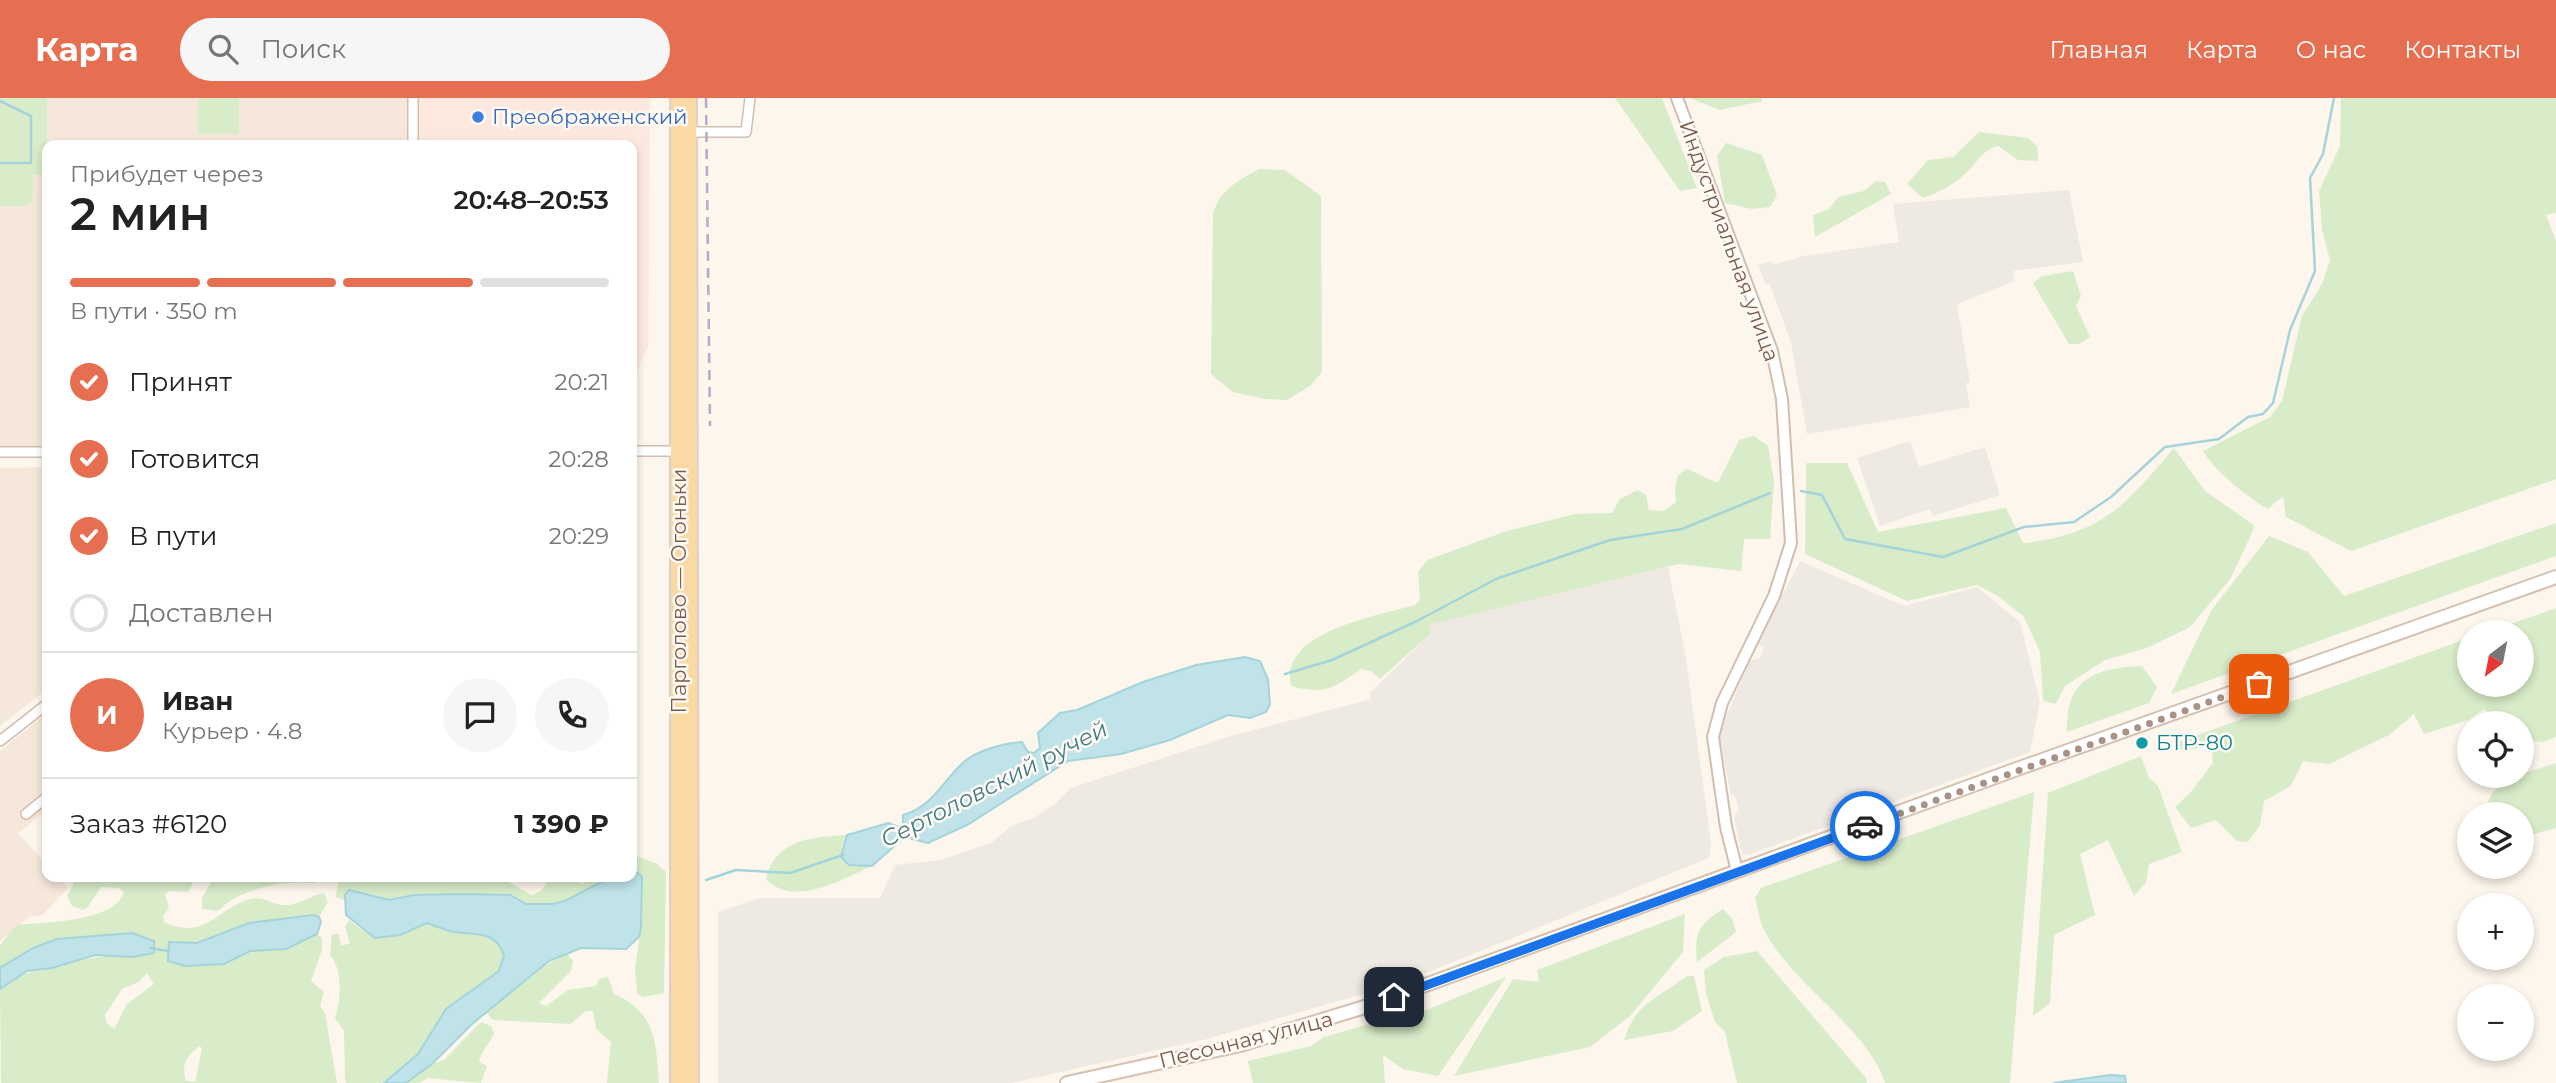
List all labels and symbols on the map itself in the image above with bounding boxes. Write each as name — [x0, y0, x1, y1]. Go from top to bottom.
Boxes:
place label: Преображенский — [492, 104, 688, 129]
marker: Преображенский — [470, 109, 486, 125]
street label: Индустриальная улица — [1674, 117, 1785, 365]
street label: Парголово — Огоньки — [666, 469, 691, 713]
north arrow — [2457, 620, 2534, 696]
pin — [2229, 654, 2289, 714]
water label: Сертоловский ручей — [876, 715, 1112, 853]
place label: БТР-80 — [2156, 730, 2233, 755]
marker: БТР-80 — [2134, 735, 2150, 751]
courier — [1830, 791, 1900, 861]
pin — [1364, 967, 1424, 1027]
street label: Песочная улица — [1156, 1006, 1335, 1073]

